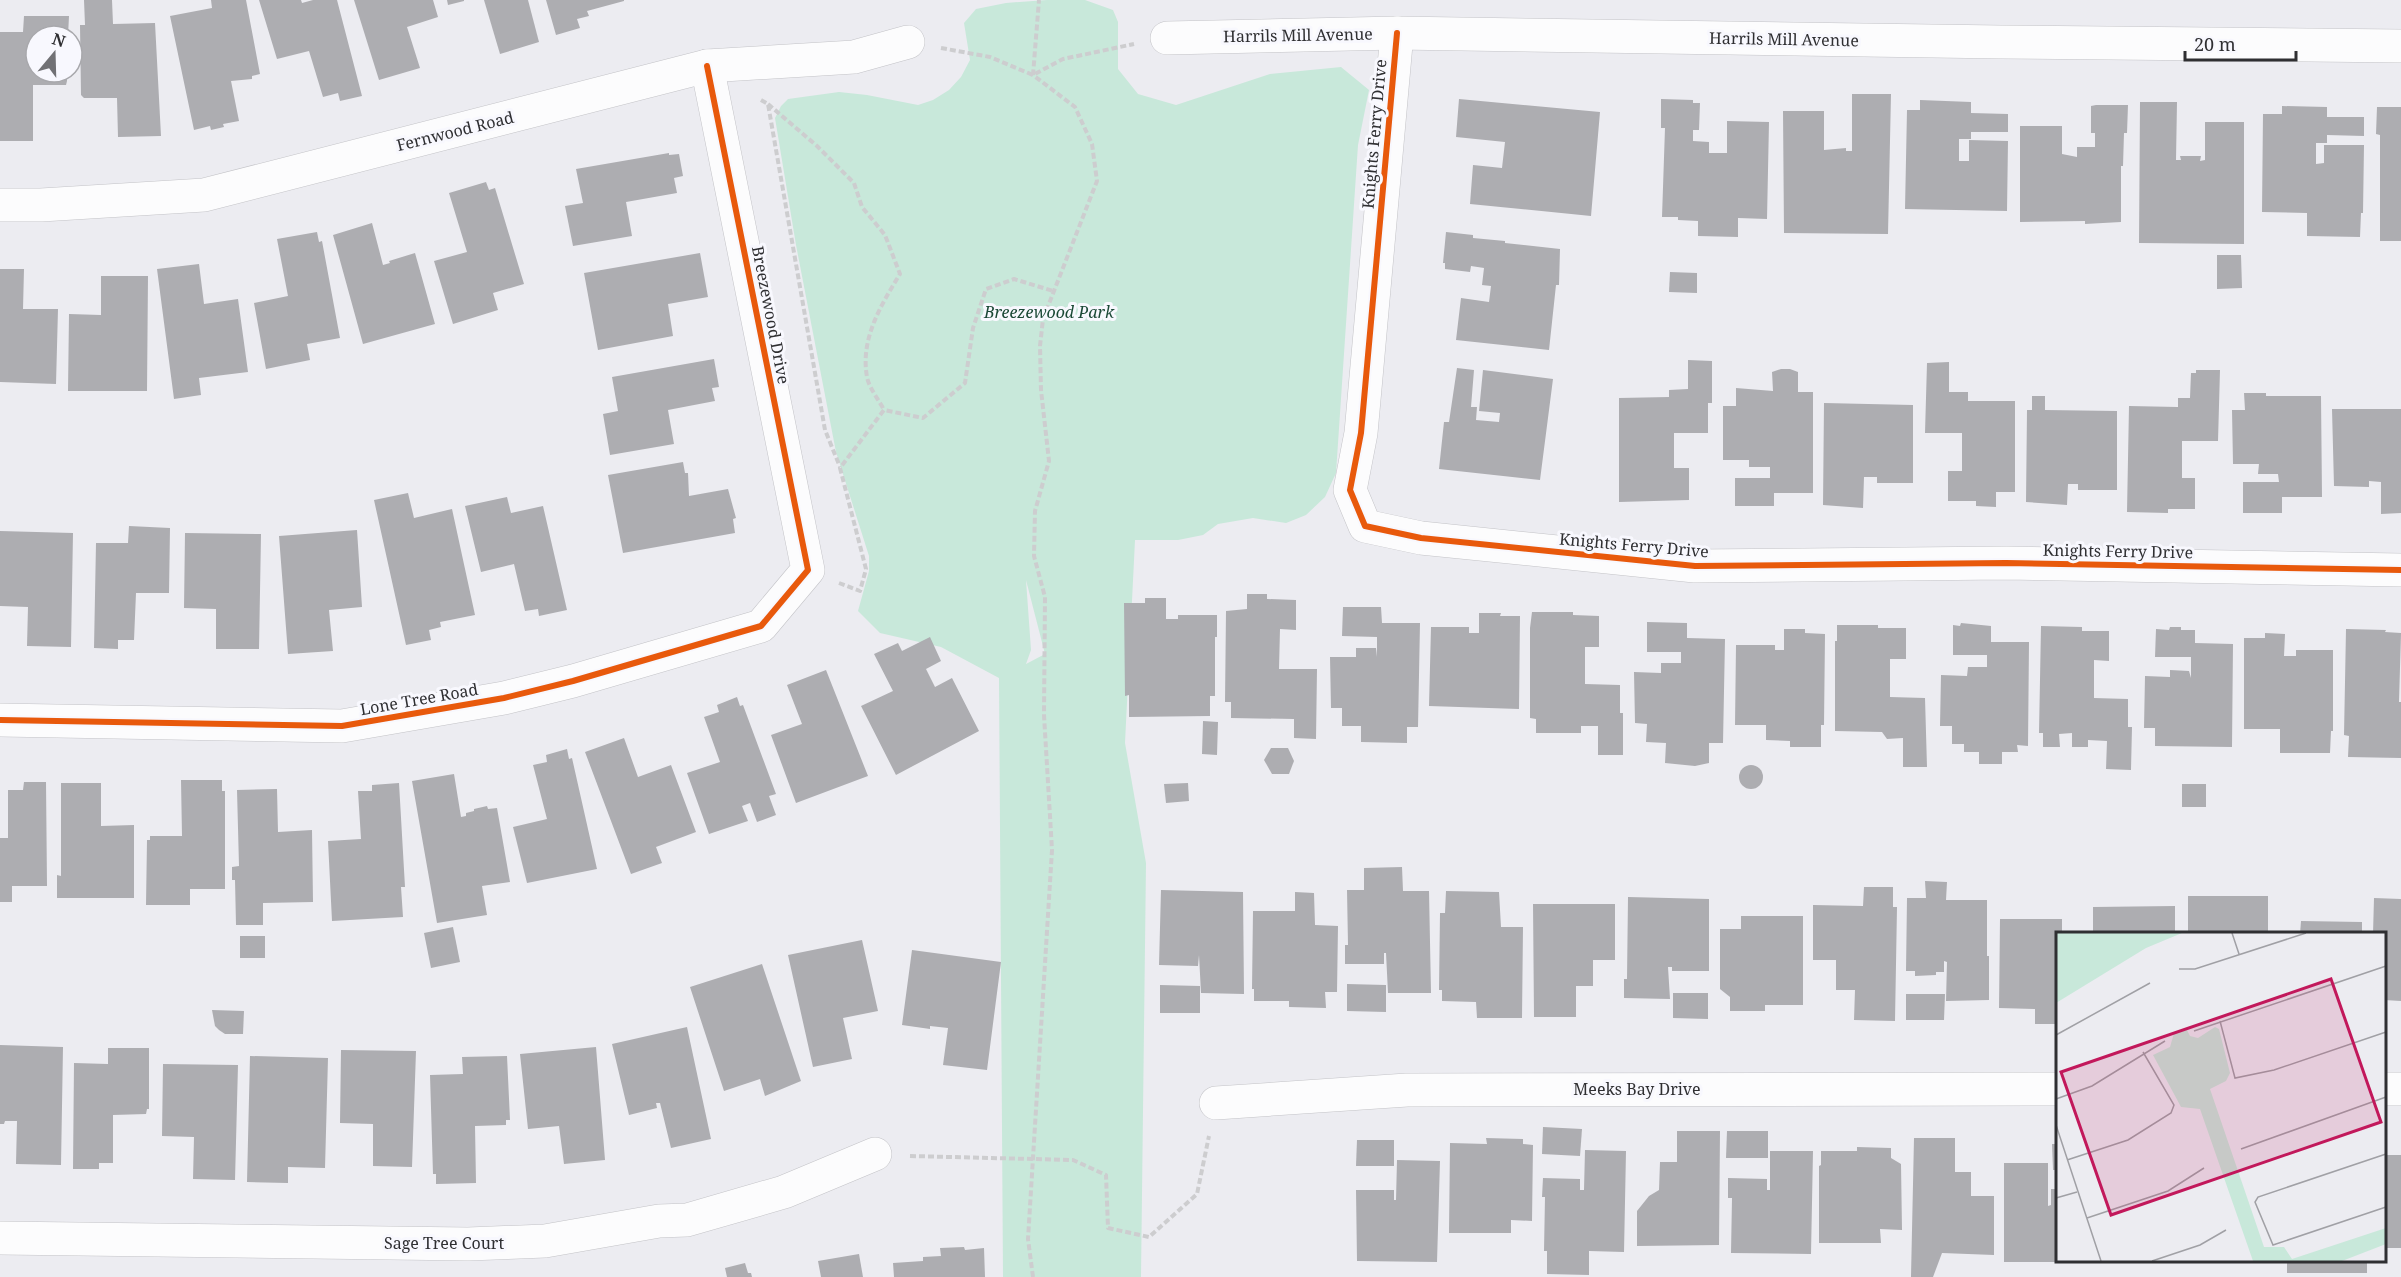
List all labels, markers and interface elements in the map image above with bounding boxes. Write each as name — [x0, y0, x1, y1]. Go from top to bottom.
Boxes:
street label: Harrils Mill Avenue — [1223, 23, 1373, 47]
north arrow — [24, 24, 84, 84]
scale bar — [2185, 24, 2296, 62]
text: N — [49, 27, 69, 52]
street label: Harrils Mill Avenue — [1709, 27, 1859, 51]
text: 20 m — [2194, 32, 2236, 56]
street label: Knights Ferry Drive — [1356, 58, 1392, 210]
street label: Fernwood Road — [394, 106, 516, 156]
street label: Breezewood Drive — [747, 244, 795, 386]
park label: Breezewood Park — [983, 301, 1115, 323]
street label: Knights Ferry Drive — [1558, 527, 1710, 563]
street label: Knights Ferry Drive — [2043, 539, 2193, 563]
street label: Lone Tree Road — [358, 678, 480, 720]
inset map — [2056, 932, 2386, 1262]
street label: Meeks Bay Drive — [1573, 1078, 1701, 1100]
street label: Sage Tree Court — [384, 1232, 504, 1254]

